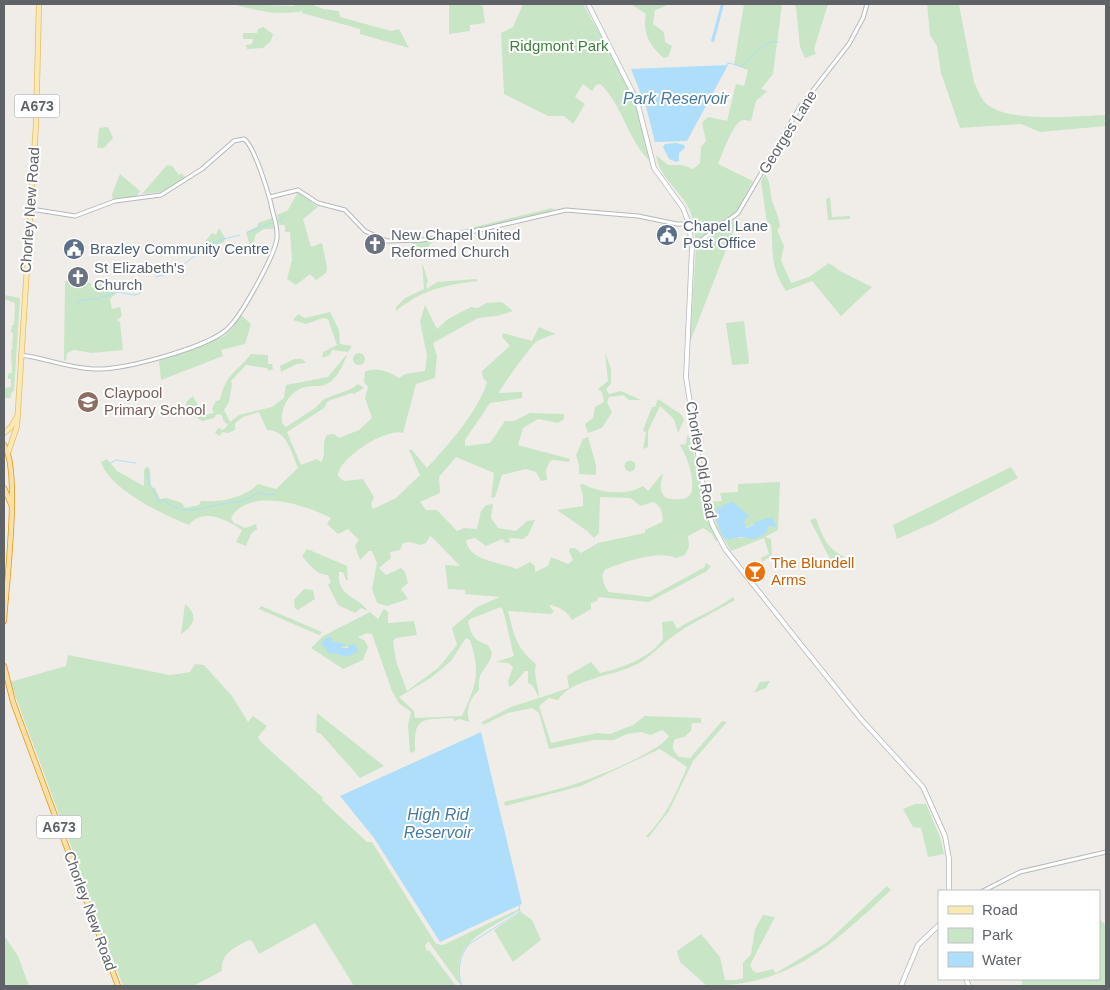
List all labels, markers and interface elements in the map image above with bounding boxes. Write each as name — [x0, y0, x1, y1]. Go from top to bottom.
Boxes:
park label: Ridgmont Park — [509, 37, 609, 54]
street label: Georges Lane — [755, 87, 820, 177]
water label: Park Reservoir — [623, 90, 730, 107]
road number: A673 — [15, 94, 60, 118]
street label: Chorley New Road — [17, 147, 42, 273]
place label: Chapel Lane Post Office — [683, 217, 768, 251]
public building icon: Chapel Lane Post Office — [655, 223, 679, 247]
place label: New Chapel United Reformed Church — [391, 226, 520, 260]
church icon: New Chapel United Reformed Church — [363, 232, 387, 256]
public building icon: Brazley Community Centre — [62, 237, 86, 261]
place label: Brazley Community Centre — [90, 240, 269, 257]
place label: St Elizabeth's Church — [94, 259, 184, 293]
church icon: St Elizabeth's Church — [66, 265, 90, 289]
place label: Claypool Primary School — [104, 384, 206, 418]
school or university icon: Claypool Primary School — [76, 390, 100, 414]
street label: Chorley Old Road — [683, 400, 720, 520]
place label: The Blundell Arms — [771, 554, 854, 588]
bar icon: The Blundell Arms — [743, 560, 767, 584]
water label: High Rid Reservoir — [404, 806, 473, 841]
road number: A673 — [36, 816, 82, 839]
street label: Chorley New Road — [61, 849, 120, 973]
legend — [938, 890, 1100, 980]
text: Road — [982, 901, 1018, 918]
text: Park — [982, 926, 1013, 943]
text: Water — [982, 951, 1021, 968]

